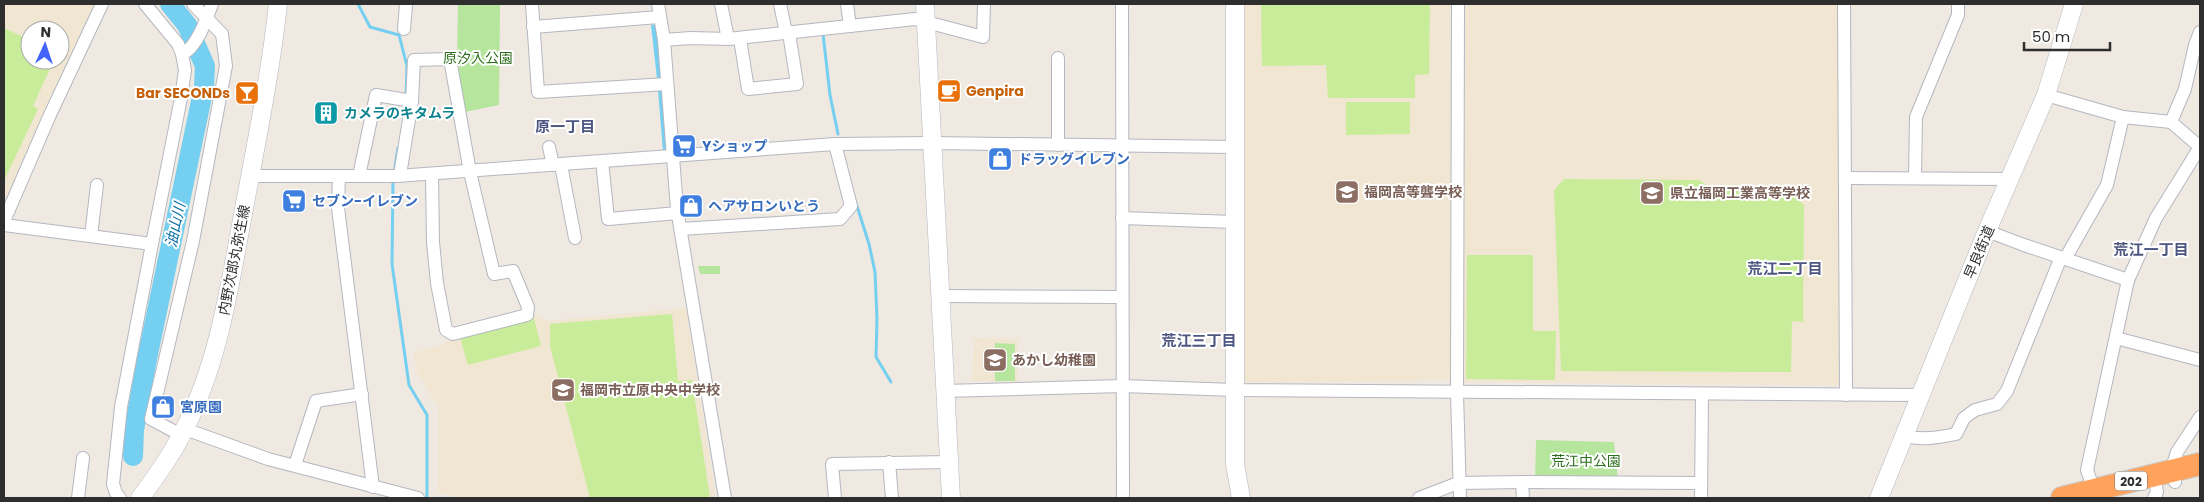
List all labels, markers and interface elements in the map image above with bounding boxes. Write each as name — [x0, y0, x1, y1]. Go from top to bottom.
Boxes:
north arrow — [20, 20, 70, 70]
scale bar — [2024, 20, 2110, 52]
text: N — [40, 22, 51, 42]
text: 50 m — [2032, 26, 2070, 47]
park label: 原汐入公園 — [443, 48, 513, 68]
cafe icon: Genpira — [936, 78, 962, 104]
bar icon: Bar SECONDs — [234, 80, 260, 106]
place label: Genpira — [966, 81, 1024, 101]
place label: Bar SECONDs — [136, 83, 230, 103]
building icon: カメラのキタムラ — [313, 100, 339, 126]
place label: カメラのキタムラ — [344, 103, 455, 123]
district label: 原一丁目 — [535, 116, 595, 137]
supermarket icon: Yショップ — [671, 133, 697, 159]
place label: Yショップ — [702, 136, 767, 156]
shop icon: ドラッグイレブン — [987, 146, 1013, 172]
place label: ドラッグイレブン — [1018, 149, 1130, 169]
school or university icon: 福岡高等聾学校 — [1334, 179, 1360, 205]
school or university icon: 県立福岡工業高等学校 — [1639, 180, 1665, 206]
place label: 福岡高等聾学校 — [1364, 182, 1462, 202]
place label: 県立福岡工業高等学校 — [1670, 183, 1810, 203]
supermarket icon: セブン-イレブン — [281, 188, 307, 214]
place label: セブン-イレブン — [312, 191, 418, 211]
shop icon: ヘアサロンいとう — [678, 193, 704, 219]
place label: ヘアサロンいとう — [708, 196, 820, 216]
water label: 油山川 — [160, 199, 190, 249]
street label: 内野次郎丸弥生線 — [213, 203, 255, 317]
street label: 早良街道 — [1959, 222, 1999, 282]
district label: 荒江一丁目 — [2113, 239, 2189, 260]
district label: 荒江二丁目 — [1747, 258, 1823, 279]
district label: 荒江三丁目 — [1161, 330, 1237, 351]
school or university icon: あかし幼稚園 — [982, 347, 1008, 373]
place label: あかし幼稚園 — [1012, 350, 1096, 370]
school or university icon: 福岡市立原中央中学校 — [550, 377, 576, 403]
place label: 福岡市立原中央中学校 — [580, 380, 720, 400]
shop icon: 宮原園 — [150, 394, 176, 420]
place label: 宮原園 — [180, 397, 222, 417]
park label: 荒江中公園 — [1551, 451, 1621, 471]
road number: 202 — [2115, 472, 2147, 491]

